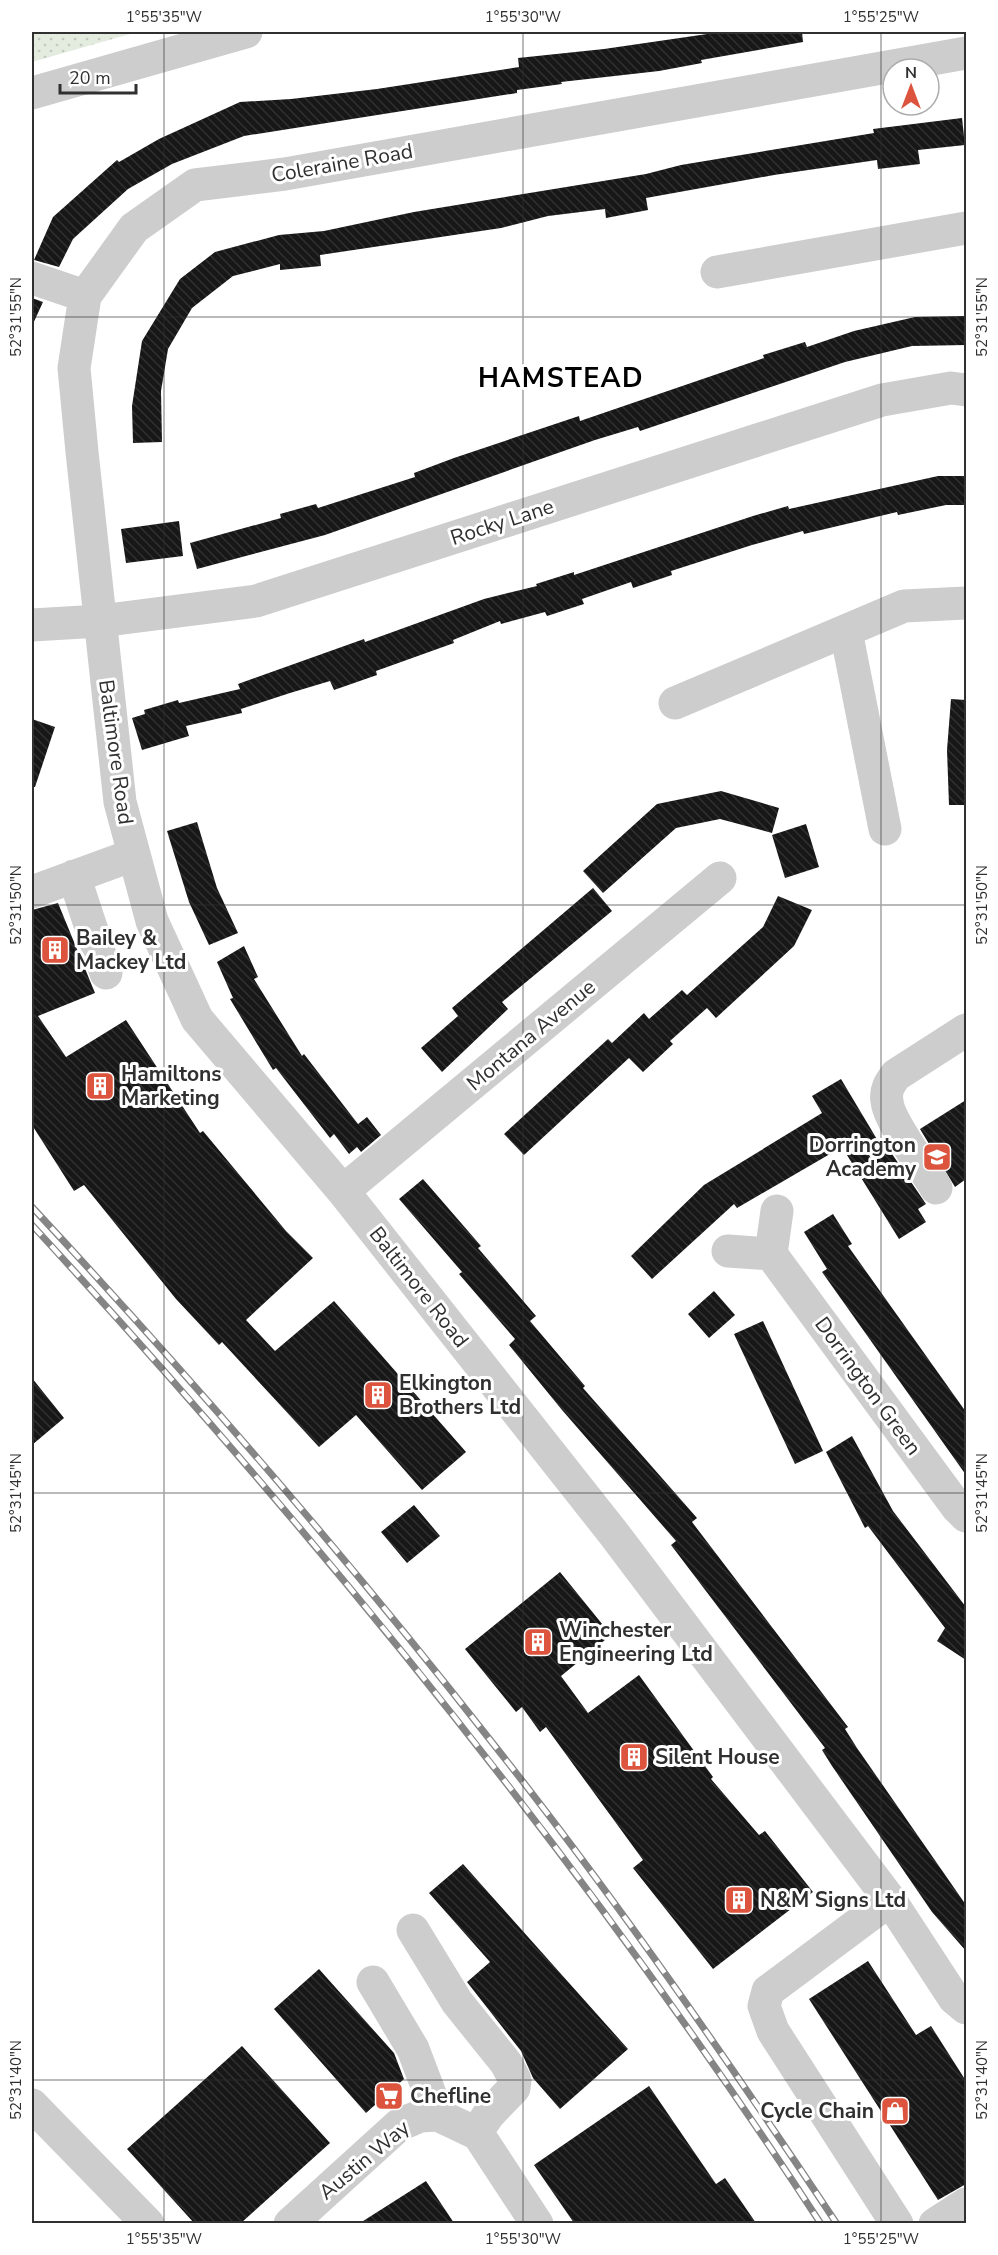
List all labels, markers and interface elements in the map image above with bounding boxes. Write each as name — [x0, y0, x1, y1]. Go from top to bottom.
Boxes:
text: 1°55'35"W — [126, 7, 203, 27]
text: 1°55'30"W — [485, 7, 562, 27]
text: 1°55'25"W — [843, 7, 920, 27]
scale bar — [60, 57, 136, 95]
north arrow — [881, 57, 941, 117]
text: N — [905, 62, 917, 84]
text: 20 m — [69, 66, 111, 90]
street label: Coleraine Road — [269, 137, 415, 189]
text: 52°31'55"N — [6, 277, 26, 357]
text: 52°31'55"N — [972, 277, 992, 357]
district label: HAMSTEAD — [478, 360, 644, 397]
street label: Rocky Lane — [447, 492, 557, 552]
street label: Baltimore Road — [92, 678, 140, 826]
text: 52°31'50"N — [6, 865, 26, 945]
text: 52°31'50"N — [972, 865, 992, 945]
place label: Bailey & Mackey Ltd — [76, 924, 186, 976]
building icon: Bailey & Mackey Ltd — [39, 934, 71, 966]
street label: Montana Avenue — [461, 973, 601, 1097]
place label: Hamiltons Marketing — [121, 1060, 222, 1112]
building icon: Hamiltons Marketing — [84, 1070, 116, 1102]
place label: Dorrington Academy — [809, 1131, 917, 1183]
school or university icon: Dorrington Academy — [921, 1141, 953, 1173]
street label: Baltimore Road — [363, 1221, 475, 1353]
street label: Dorrington Green — [808, 1311, 928, 1461]
place label: Elkington Brothers Ltd — [399, 1369, 521, 1421]
building icon: Elkington Brothers Ltd — [362, 1379, 394, 1411]
text: 52°31'45"N — [6, 1453, 26, 1533]
text: 52°31'45"N — [972, 1453, 992, 1533]
place label: Winchester Engineering Ltd — [559, 1616, 713, 1668]
building icon: Winchester Engineering Ltd — [522, 1626, 554, 1658]
building icon: Silent House — [618, 1741, 650, 1773]
place label: Silent House — [655, 1743, 780, 1771]
building icon: N&M Signs Ltd — [723, 1884, 755, 1916]
place label: N&M Signs Ltd — [760, 1886, 906, 1914]
text: 52°31'40"N — [6, 2040, 26, 2120]
text: 52°31'40"N — [972, 2040, 992, 2120]
supermarket icon: Chefline — [373, 2080, 405, 2112]
place label: Chefline — [410, 2082, 491, 2110]
shop icon: Cycle Chain — [879, 2095, 911, 2127]
place label: Cycle Chain — [760, 2097, 874, 2125]
street label: Austin Way — [313, 2114, 415, 2206]
text: 1°55'35"W — [126, 2229, 203, 2249]
text: 1°55'30"W — [485, 2229, 562, 2249]
text: 1°55'25"W — [843, 2229, 920, 2249]

